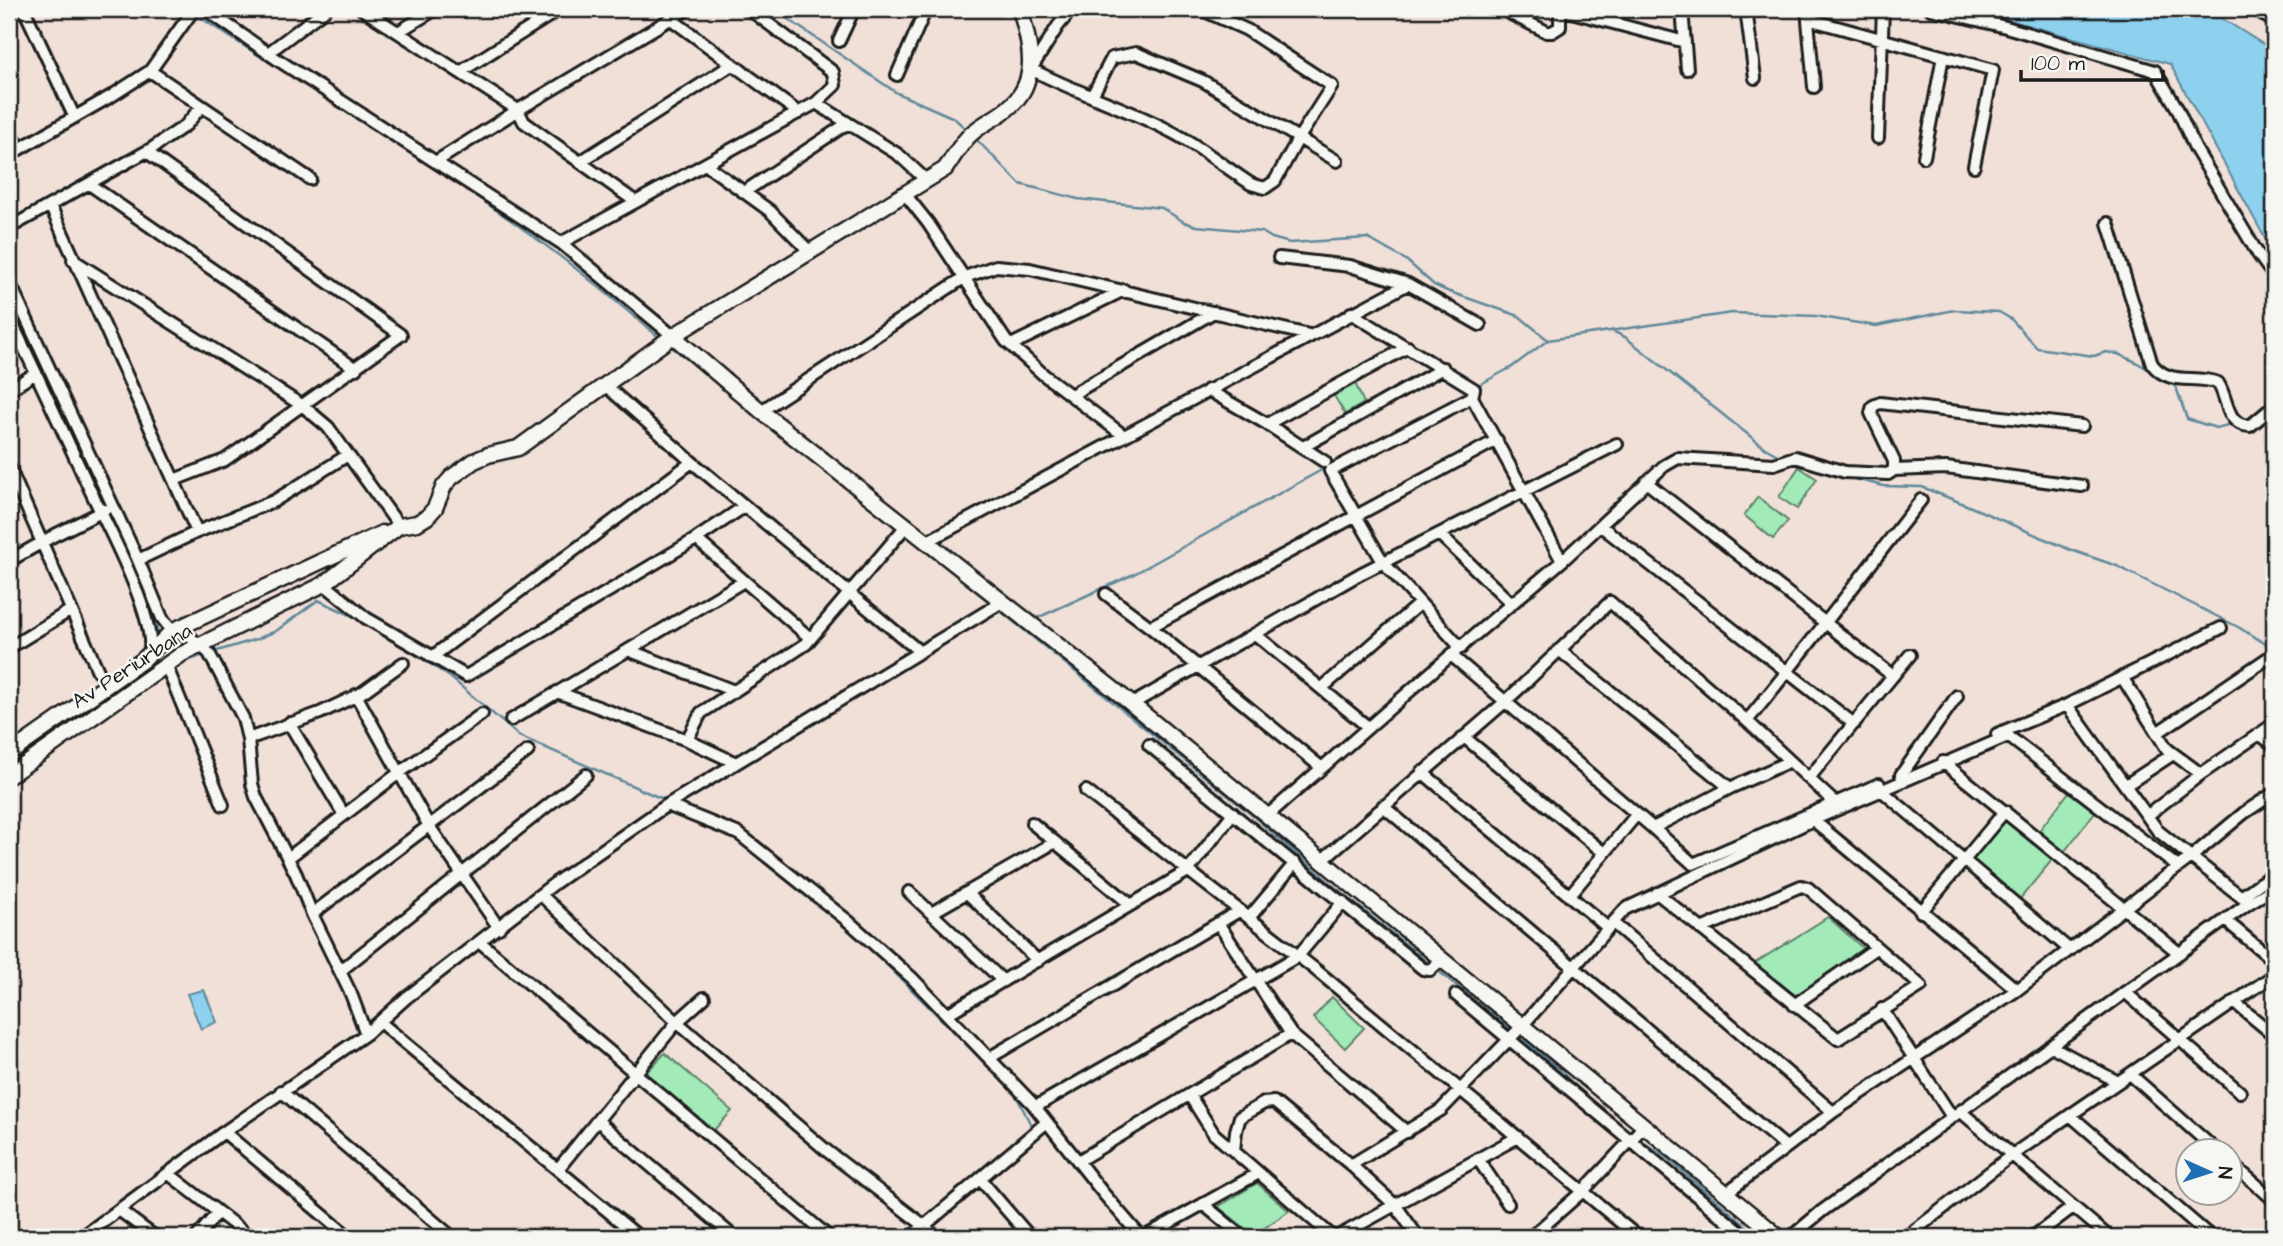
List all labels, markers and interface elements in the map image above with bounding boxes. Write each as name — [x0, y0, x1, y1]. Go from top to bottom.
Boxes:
scale bar — [2021, 38, 2162, 82]
text: 100 m — [2031, 49, 2086, 78]
street label: Av Periurbana — [66, 616, 198, 716]
north arrow — [2174, 1138, 2244, 1208]
text: N — [2211, 1166, 2238, 1180]

